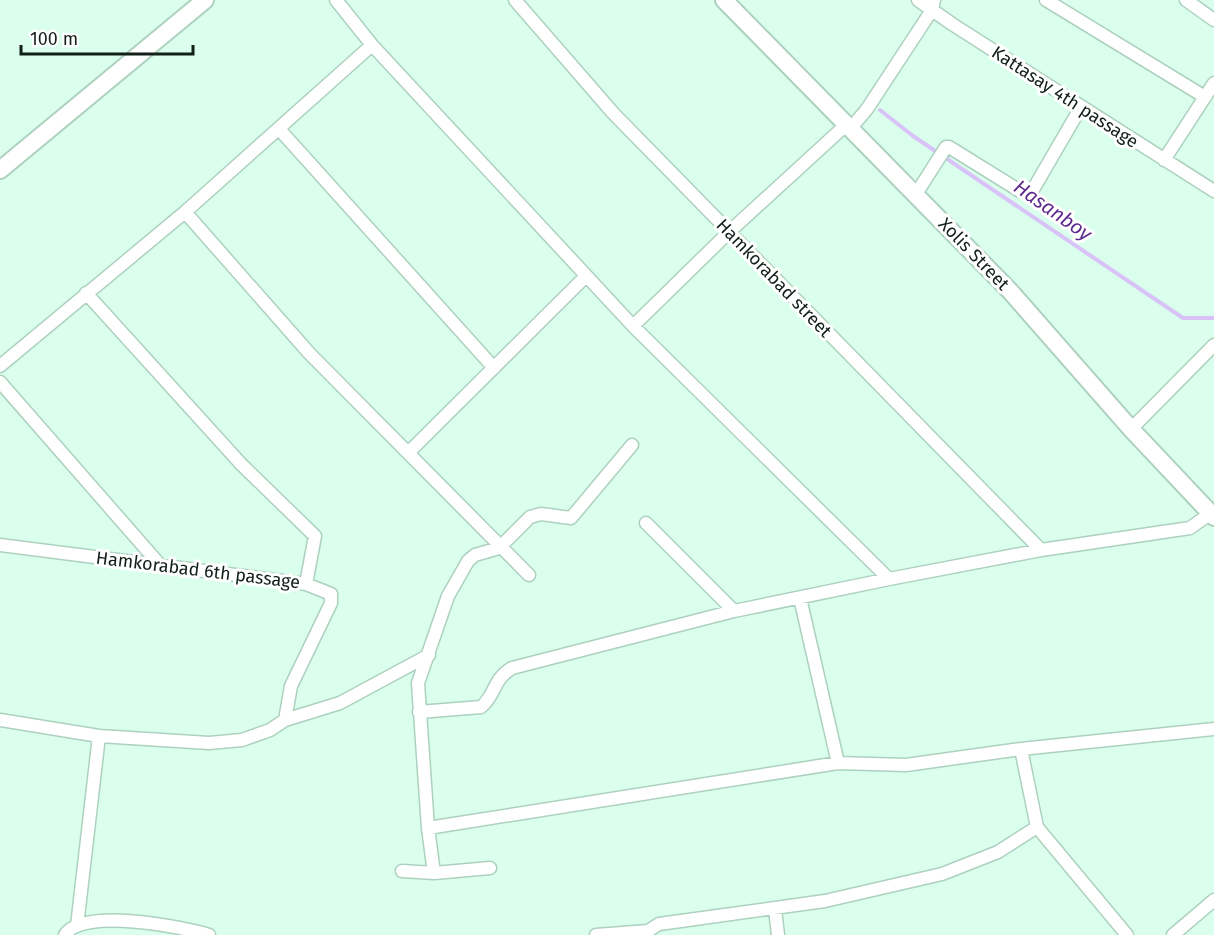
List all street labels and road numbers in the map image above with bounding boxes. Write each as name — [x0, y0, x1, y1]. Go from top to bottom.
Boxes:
street label: Kattasay 4th passage — [987, 41, 1143, 153]
street label: Xolis Street — [934, 213, 1014, 295]
street label: Hamkorabad street — [712, 214, 837, 342]
street label: Hamkorabad 6th passage — [95, 547, 301, 593]

